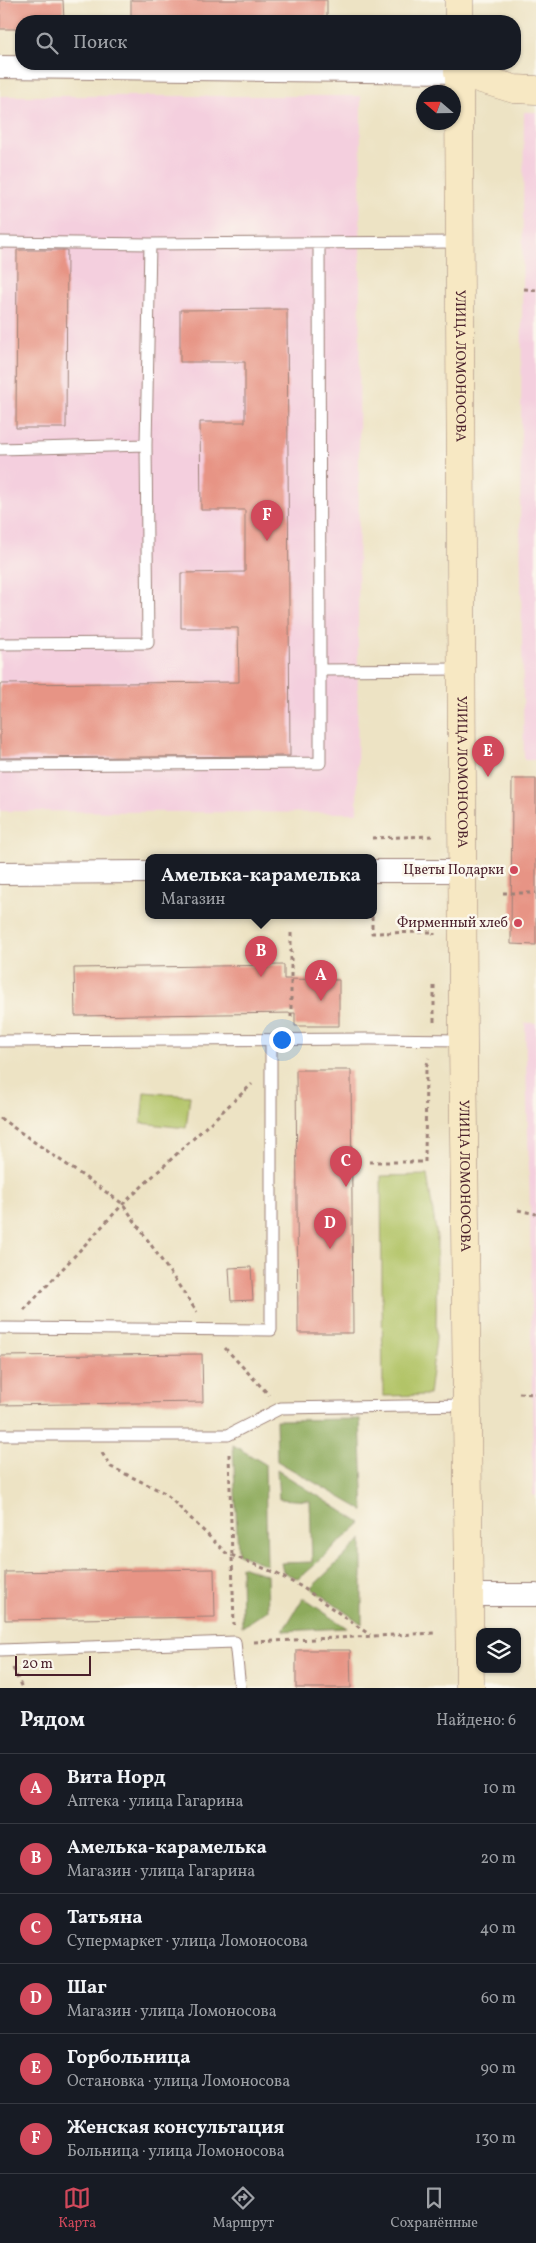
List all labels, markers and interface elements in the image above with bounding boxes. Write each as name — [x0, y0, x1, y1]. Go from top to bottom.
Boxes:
search box — [15, 15, 521, 70]
icon: search — [33, 29, 61, 57]
text: Поиск — [73, 30, 127, 56]
north arrow — [416, 85, 461, 130]
street label: УЛИЦА ЛОМОНОСОВА — [450, 290, 470, 442]
pin: F — [251, 500, 283, 541]
street label: УЛИЦА ЛОМОНОСОВА — [452, 696, 472, 848]
pin: E — [472, 736, 504, 777]
popup — [145, 854, 377, 919]
place label: Цветы Подарки — [403, 861, 504, 880]
text: Амелька-карамелька — [161, 863, 361, 889]
marker: Цветы Подарки — [508, 864, 520, 876]
text: Магазин — [161, 889, 225, 911]
place label: Фирменный хлеб — [397, 914, 508, 933]
marker: Фирменный хлеб — [512, 917, 524, 929]
pin: B — [245, 936, 277, 977]
pin: A — [305, 960, 337, 1001]
your location — [269, 1027, 295, 1053]
street label: УЛИЦА ЛОМОНОСОВА — [454, 1100, 475, 1252]
pin: C — [330, 1146, 362, 1187]
pin: D — [314, 1208, 346, 1249]
map controls — [476, 1628, 521, 1673]
button: layers — [476, 1628, 521, 1673]
scale bar — [15, 1653, 91, 1676]
text: 20 m — [22, 1655, 53, 1674]
text: Рядом — [20, 1706, 85, 1735]
text: Найдено: 6 — [436, 1710, 516, 1732]
text: Вита Норд — [67, 1765, 166, 1791]
text: A — [30, 1778, 42, 1800]
text: 10 m — [483, 1778, 516, 1800]
text: Аптека · улица Гагарина — [67, 1791, 243, 1813]
text: Амелька-карамелька — [67, 1835, 267, 1861]
text: B — [31, 1848, 41, 1870]
text: 20 m — [481, 1848, 516, 1870]
text: Магазин · улица Гагарина — [67, 1861, 255, 1883]
text: Татьяна — [67, 1905, 143, 1931]
text: C — [31, 1918, 41, 1940]
text: 40 m — [480, 1918, 516, 1940]
text: Супермаркет · улица Ломоносова — [67, 1931, 308, 1953]
text: Шаг — [67, 1975, 107, 2001]
text: D — [30, 1988, 42, 2010]
text: 60 m — [481, 1988, 516, 2010]
text: Магазин · улица Ломоносова — [67, 2001, 277, 2023]
text: Горбольница — [67, 2045, 191, 2071]
text: E — [31, 2058, 41, 2080]
text: 90 m — [480, 2058, 516, 2080]
text: Остановка · улица Ломоносова — [67, 2071, 290, 2093]
text: Женская консультация — [67, 2115, 284, 2141]
text: F — [31, 2128, 41, 2150]
text: 130 m — [475, 2128, 516, 2150]
text: Больница · улица Ломоносова — [67, 2141, 285, 2163]
tab: Карта — [58, 2184, 96, 2233]
tab: Маршрут — [212, 2184, 274, 2233]
tab: Сохранённые — [390, 2184, 478, 2233]

